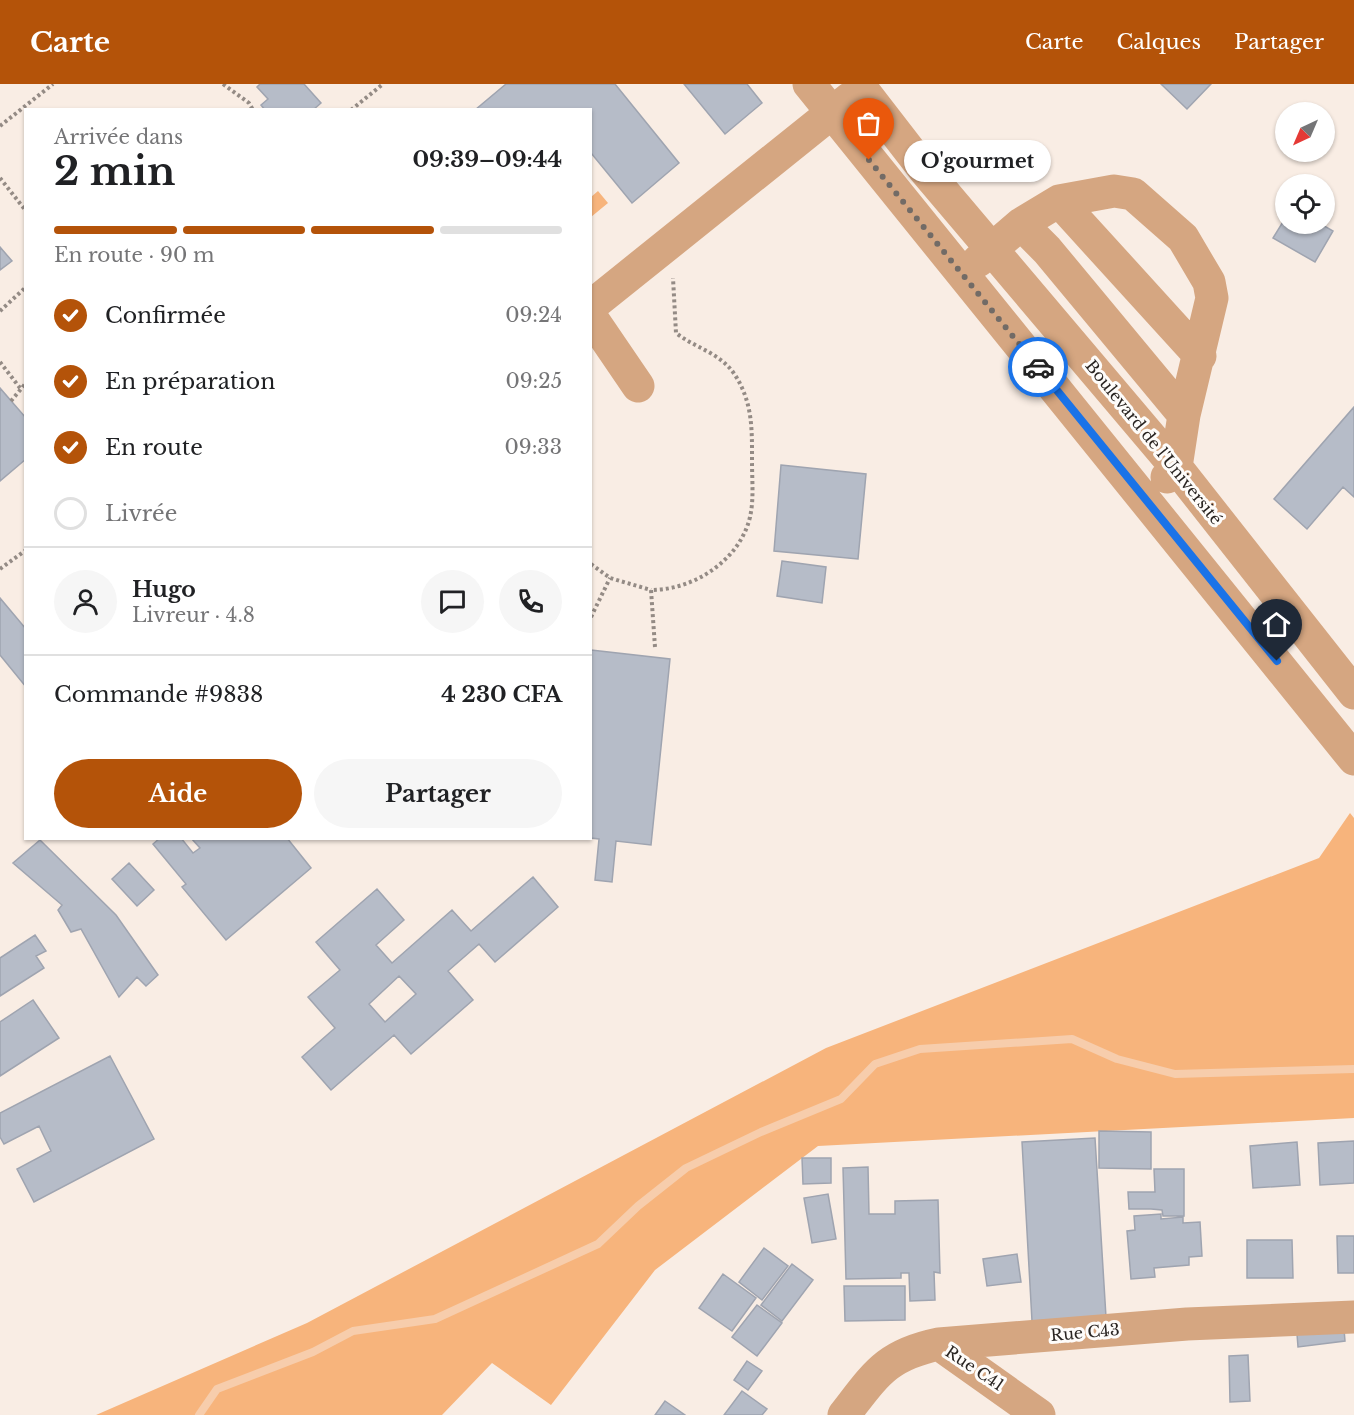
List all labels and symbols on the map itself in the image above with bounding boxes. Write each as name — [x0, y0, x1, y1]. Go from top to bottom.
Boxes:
pin — [843, 98, 894, 160]
north arrow — [1275, 102, 1335, 162]
callout: O'gourmet — [905, 139, 1052, 181]
courier — [1008, 337, 1068, 397]
street label: Boulevard de l'Université — [1081, 356, 1227, 528]
pin — [1251, 599, 1302, 661]
street label: Rue C43 — [1050, 1319, 1120, 1345]
street label: Rue C41 — [942, 1341, 1008, 1395]

